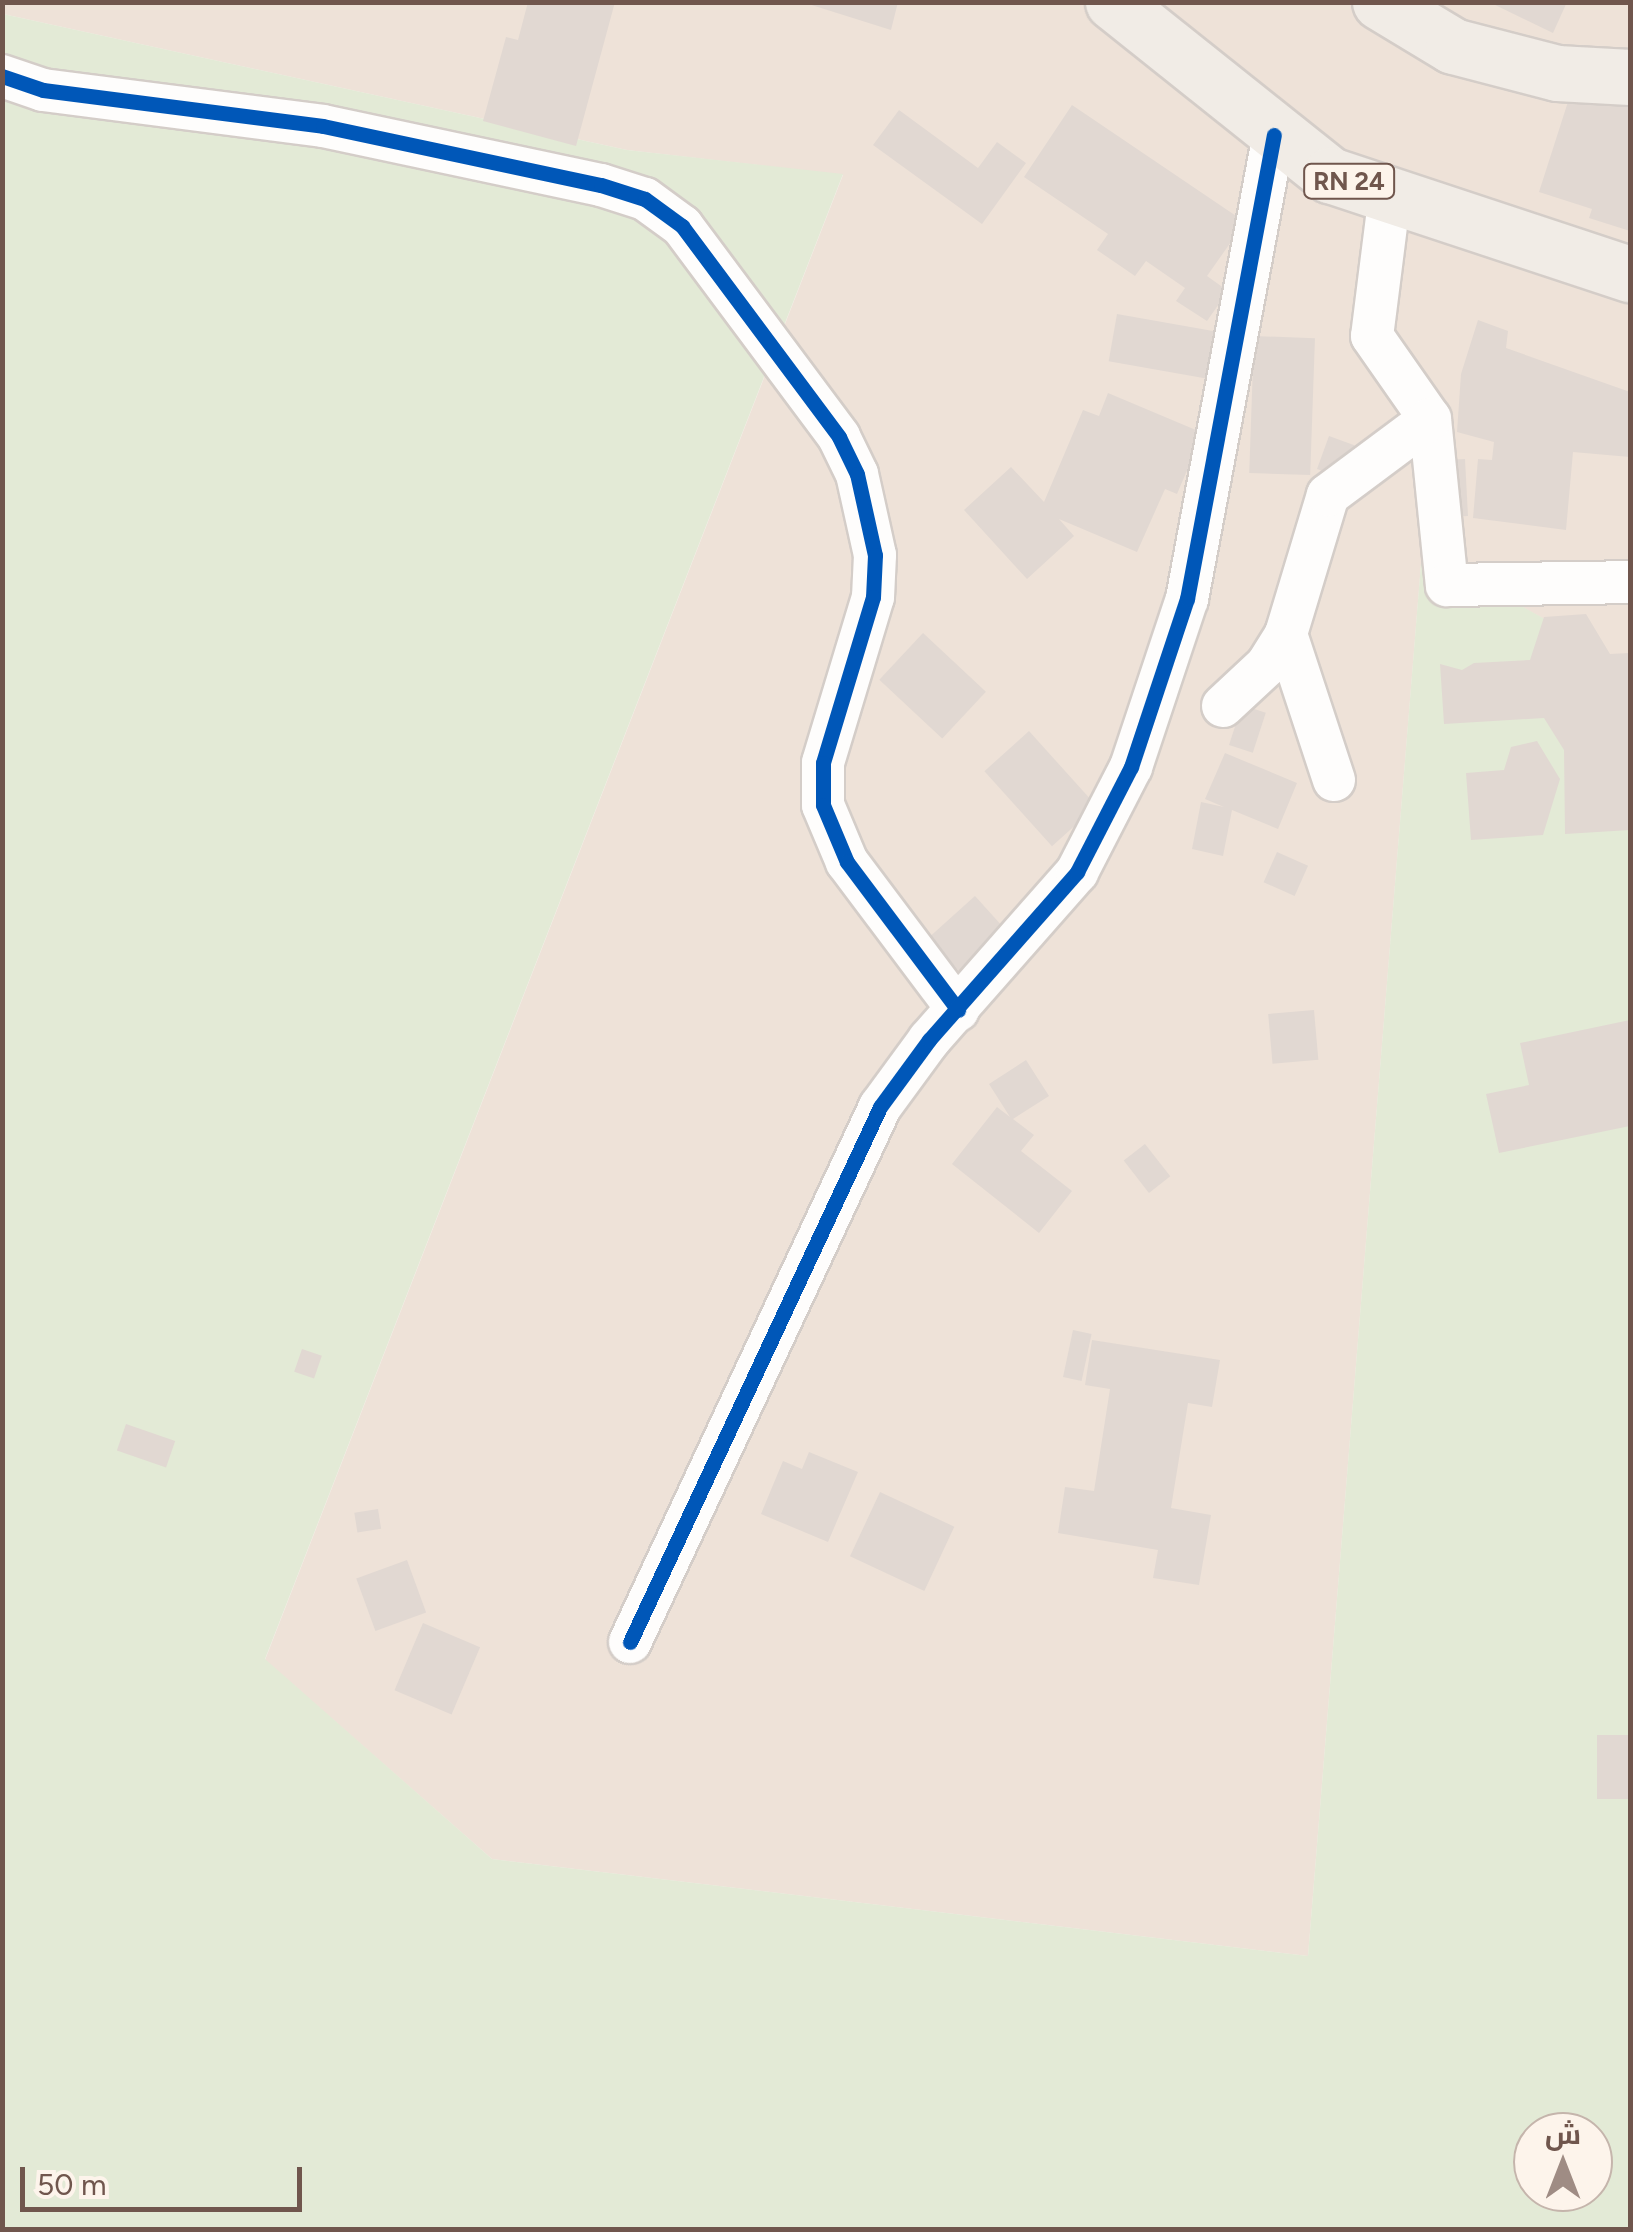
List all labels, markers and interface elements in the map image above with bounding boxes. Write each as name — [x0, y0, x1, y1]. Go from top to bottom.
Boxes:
road number: RN 24 — [1302, 161, 1396, 201]
north arrow — [1513, 2112, 1613, 2212]
text: ش — [1545, 2117, 1581, 2151]
scale bar — [25, 2147, 308, 2209]
text: 50 m — [37, 2166, 106, 2203]

